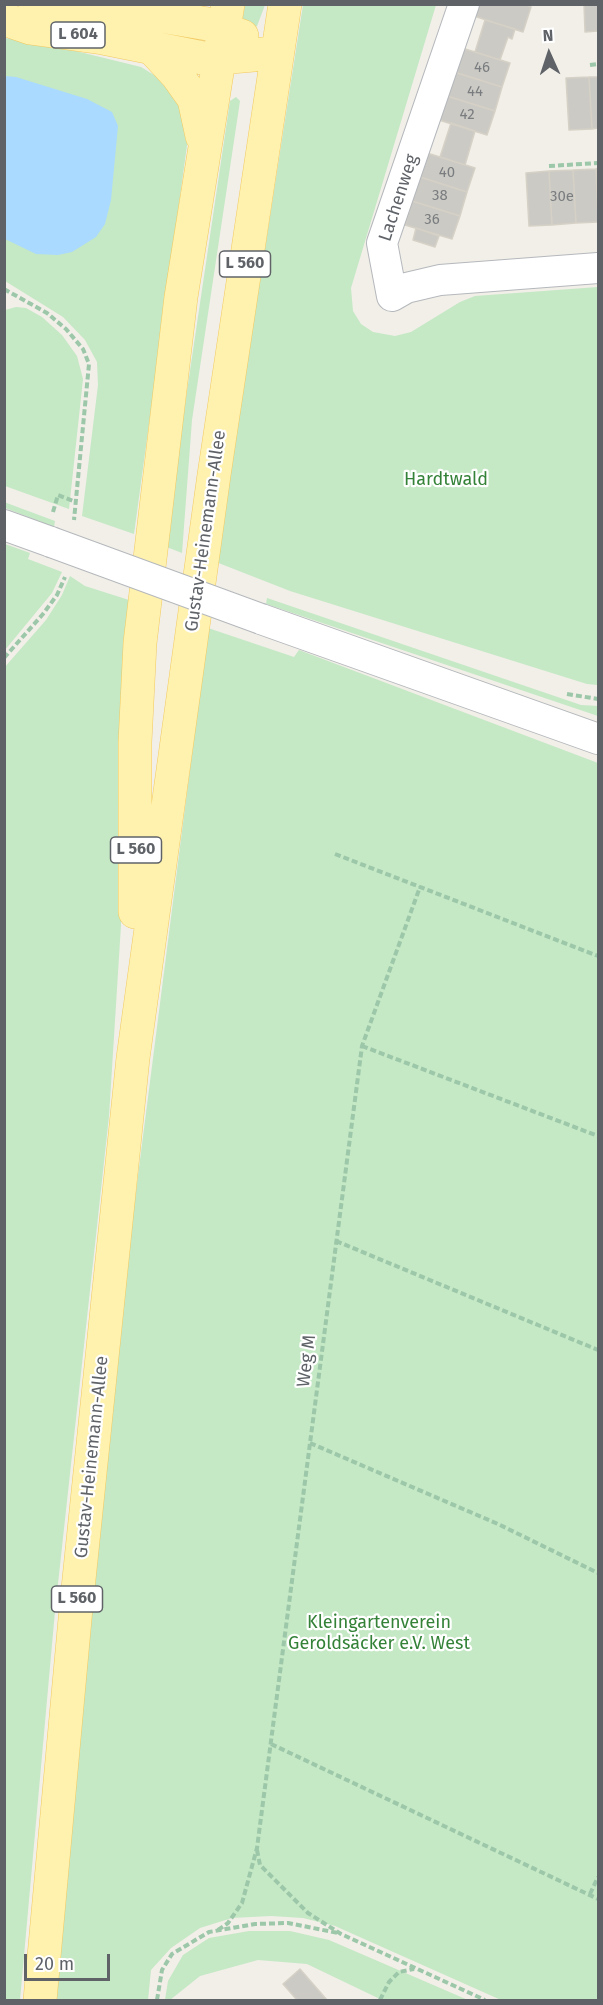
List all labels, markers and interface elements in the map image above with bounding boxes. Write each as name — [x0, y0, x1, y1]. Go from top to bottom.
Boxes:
road number: L 604 — [51, 22, 105, 48]
north arrow — [519, 24, 579, 84]
text: N — [542, 26, 554, 45]
house number: 46 — [474, 59, 490, 77]
house number: 44 — [467, 83, 483, 101]
house number: 42 — [459, 106, 475, 124]
street label: Lachenweg — [375, 152, 423, 244]
house number: 40 — [439, 164, 455, 182]
house number: 38 — [432, 187, 448, 205]
house number: 30e — [550, 188, 574, 206]
house number: 36 — [424, 211, 440, 229]
road number: L 560 — [220, 251, 270, 277]
street label: Gustav-Heinemann-Allee — [181, 429, 231, 633]
park label: Hardtwald — [404, 469, 488, 491]
road number: L 560 — [110, 837, 162, 863]
street label: Weg M — [293, 1334, 321, 1388]
street label: Gustav-Heinemann-Allee — [71, 1355, 113, 1559]
road number: L 560 — [52, 1586, 103, 1612]
park label: Kleingartenverein Geroldsäcker e.V. West — [288, 1612, 470, 1654]
scale bar — [27, 1942, 112, 1980]
text: 20 m — [35, 1953, 74, 1975]

